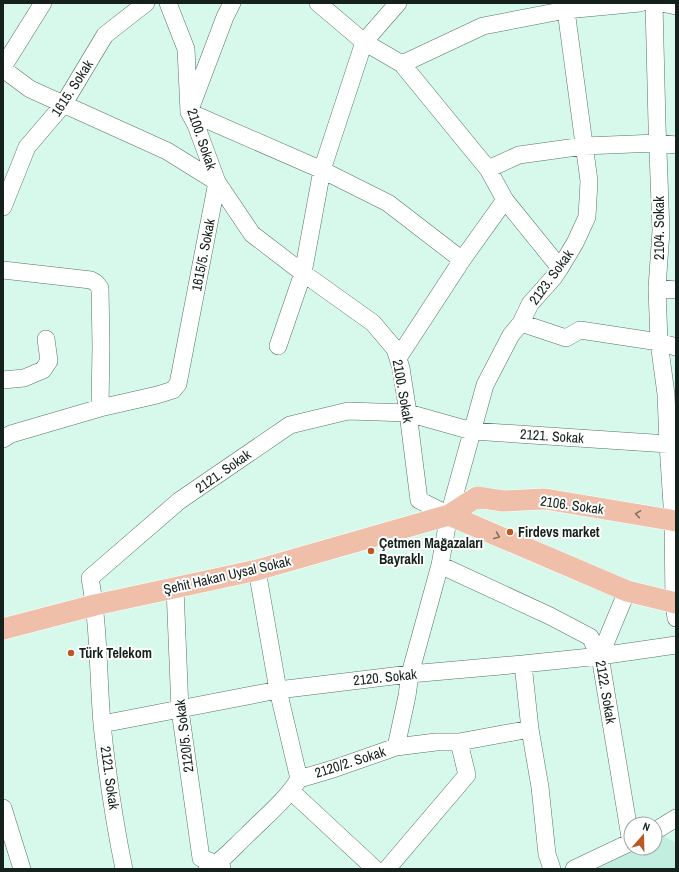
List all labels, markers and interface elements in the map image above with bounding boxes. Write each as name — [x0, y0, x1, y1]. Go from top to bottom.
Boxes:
street label: 1615. Sokak — [47, 56, 97, 120]
street label: 2100. Sokak — [183, 106, 221, 172]
street label: 2104. Sokak — [650, 196, 668, 260]
street label: 1615/5. Sokak — [187, 217, 219, 293]
street label: 2123. Sokak — [525, 246, 577, 308]
street label: 2100. Sokak — [389, 358, 417, 424]
street label: 2121. Sokak — [520, 425, 585, 447]
street label: 2121. Sokak — [192, 445, 255, 497]
street label: 2106. Sokak — [539, 492, 605, 518]
one-way arrow — [634, 510, 641, 519]
place label: Firdevs market — [518, 523, 600, 541]
marker: Firdevs market — [505, 527, 515, 537]
one-way arrow — [494, 531, 501, 539]
place label: Çetmen Mağazaları Bayraklı — [379, 534, 483, 568]
marker: Çetmen Mağazaları Bayraklı — [366, 546, 376, 556]
street label: Şehit Hakan Uysal Sokak — [162, 552, 293, 598]
place label: Türk Telekom — [79, 644, 152, 662]
marker: Türk Telekom — [66, 648, 76, 658]
street label: 2122. Sokak — [592, 659, 620, 725]
street label: 2120. Sokak — [352, 665, 418, 689]
street label: 2120/5. Sokak — [171, 698, 197, 774]
street label: 2120/2. Sokak — [312, 742, 388, 782]
street label: 2121. Sokak — [97, 745, 123, 811]
north arrow — [623, 816, 663, 856]
text: N — [641, 819, 652, 834]

